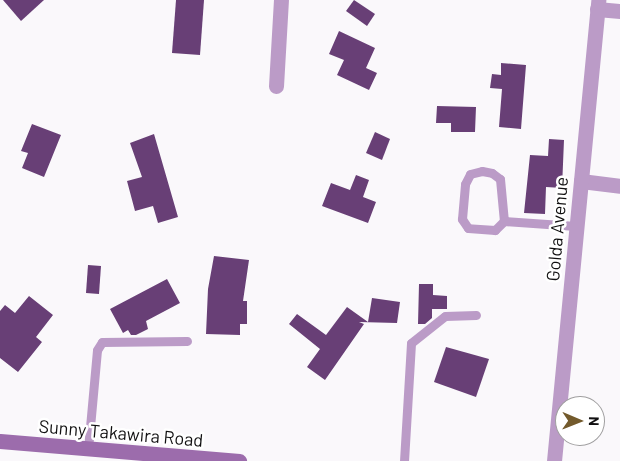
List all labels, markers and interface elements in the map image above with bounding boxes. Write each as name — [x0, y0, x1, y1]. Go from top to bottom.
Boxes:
street label: Golda Avenue — [542, 176, 572, 282]
north arrow — [555, 396, 605, 446]
street label: Sunny Takawira Road — [38, 415, 204, 451]
text: N — [586, 416, 603, 426]

